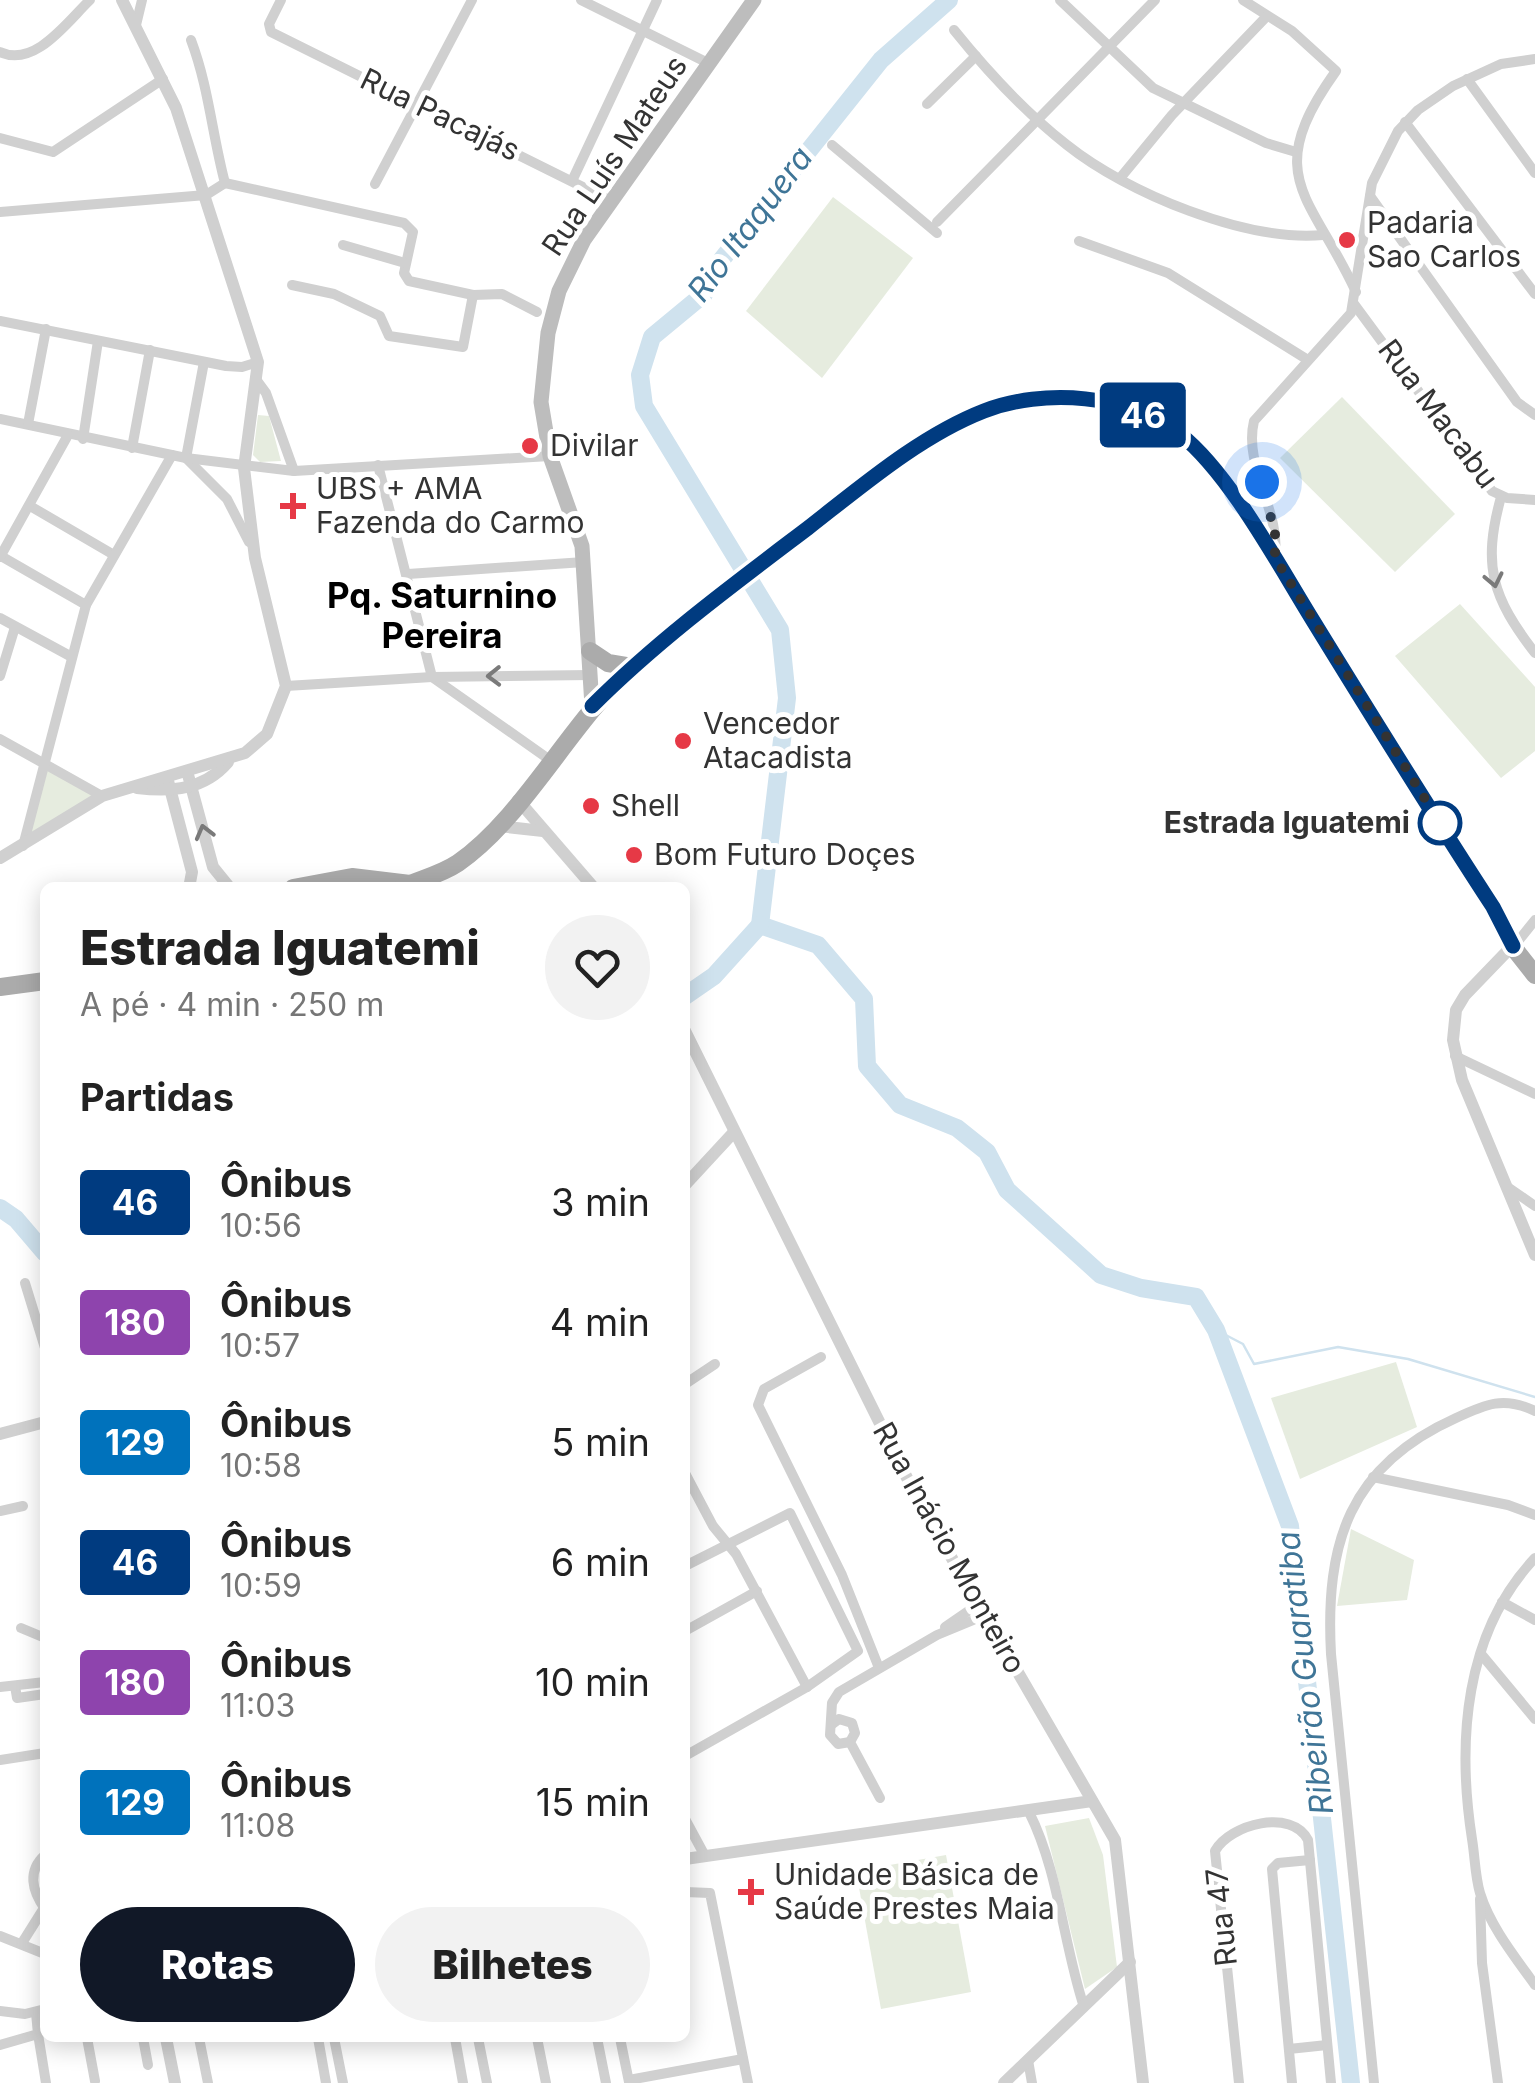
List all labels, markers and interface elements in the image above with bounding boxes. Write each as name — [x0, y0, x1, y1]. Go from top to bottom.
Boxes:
street label: Rua Luís Mateus — [534, 49, 694, 262]
street label: Rua Pacajás — [355, 60, 526, 168]
water label: Rio Itaquera — [679, 139, 820, 309]
place label: Padaria Sao Carlos — [1367, 204, 1521, 274]
marker: Padaria Sao Carlos — [1336, 229, 1358, 251]
street label: Rua Macabu — [1371, 332, 1506, 495]
line badge: 46 — [1098, 382, 1188, 448]
text: 46 — [1120, 394, 1166, 436]
place label: Divilar — [550, 427, 638, 463]
marker: Divilar — [519, 435, 541, 457]
your location — [1237, 457, 1287, 507]
place label: UBS + AMA Fazenda do Carmo — [316, 470, 584, 540]
marker: UBS + AMA Fazenda do Carmo — [280, 493, 306, 519]
one-way arrow — [1483, 571, 1504, 588]
district label: Pq. Saturnino Pereira — [327, 574, 557, 656]
one-way arrow — [485, 665, 500, 687]
place label: Vencedor Atacadista — [703, 705, 852, 775]
marker: Vencedor Atacadista — [672, 730, 694, 752]
place label: Shell — [611, 787, 680, 823]
marker: Shell — [580, 795, 602, 817]
marker: Estrada Iguatemi — [1419, 802, 1461, 844]
place label: Estrada Iguatemi — [1164, 804, 1410, 840]
one-way arrow — [194, 824, 215, 841]
place label: Bom Futuro Doçes — [654, 836, 916, 872]
marker: Bom Futuro Doçes — [623, 844, 645, 866]
button: heart — [545, 915, 650, 1020]
text: Estrada Iguatemi — [80, 918, 480, 977]
text: A pé · 4 min · 250 m — [80, 985, 384, 1024]
text: Partidas — [80, 1074, 234, 1120]
text: Ônibus — [220, 1160, 352, 1206]
text: 3 min — [551, 1179, 650, 1225]
text: 46 — [112, 1181, 158, 1223]
text: 10:56 — [220, 1206, 302, 1245]
text: Ônibus — [220, 1280, 352, 1326]
text: 4 min — [550, 1299, 650, 1345]
text: 180 — [104, 1301, 166, 1343]
text: 10:57 — [220, 1326, 300, 1365]
text: Ônibus — [220, 1400, 352, 1446]
street label: Rua Inácio Monteiro — [866, 1416, 1034, 1679]
text: 5 min — [551, 1419, 650, 1465]
text: 129 — [105, 1421, 165, 1463]
text: 10:58 — [220, 1446, 302, 1485]
text: Ônibus — [220, 1520, 352, 1566]
water label: Ribeirão Guaratiba — [1268, 1529, 1341, 1817]
text: 6 min — [551, 1539, 650, 1585]
text: 46 — [112, 1541, 158, 1583]
text: 10:59 — [220, 1566, 302, 1605]
text: Ônibus — [220, 1640, 352, 1686]
text: 10 min — [535, 1659, 650, 1705]
text: 180 — [104, 1661, 166, 1703]
text: 11:03 — [220, 1686, 295, 1725]
text: Ônibus — [220, 1760, 352, 1806]
text: 15 min — [536, 1779, 650, 1825]
text: 129 — [105, 1781, 165, 1823]
text: 11:08 — [220, 1806, 295, 1845]
place label: Unidade Básica de Saúde Prestes Maia — [774, 1856, 1055, 1926]
street label: Rua 47 — [1198, 1866, 1244, 1968]
marker: Unidade Básica de Saúde Prestes Maia — [738, 1879, 764, 1905]
button: Rotas — [80, 1907, 355, 2022]
button: Bilhetes — [375, 1907, 650, 2022]

